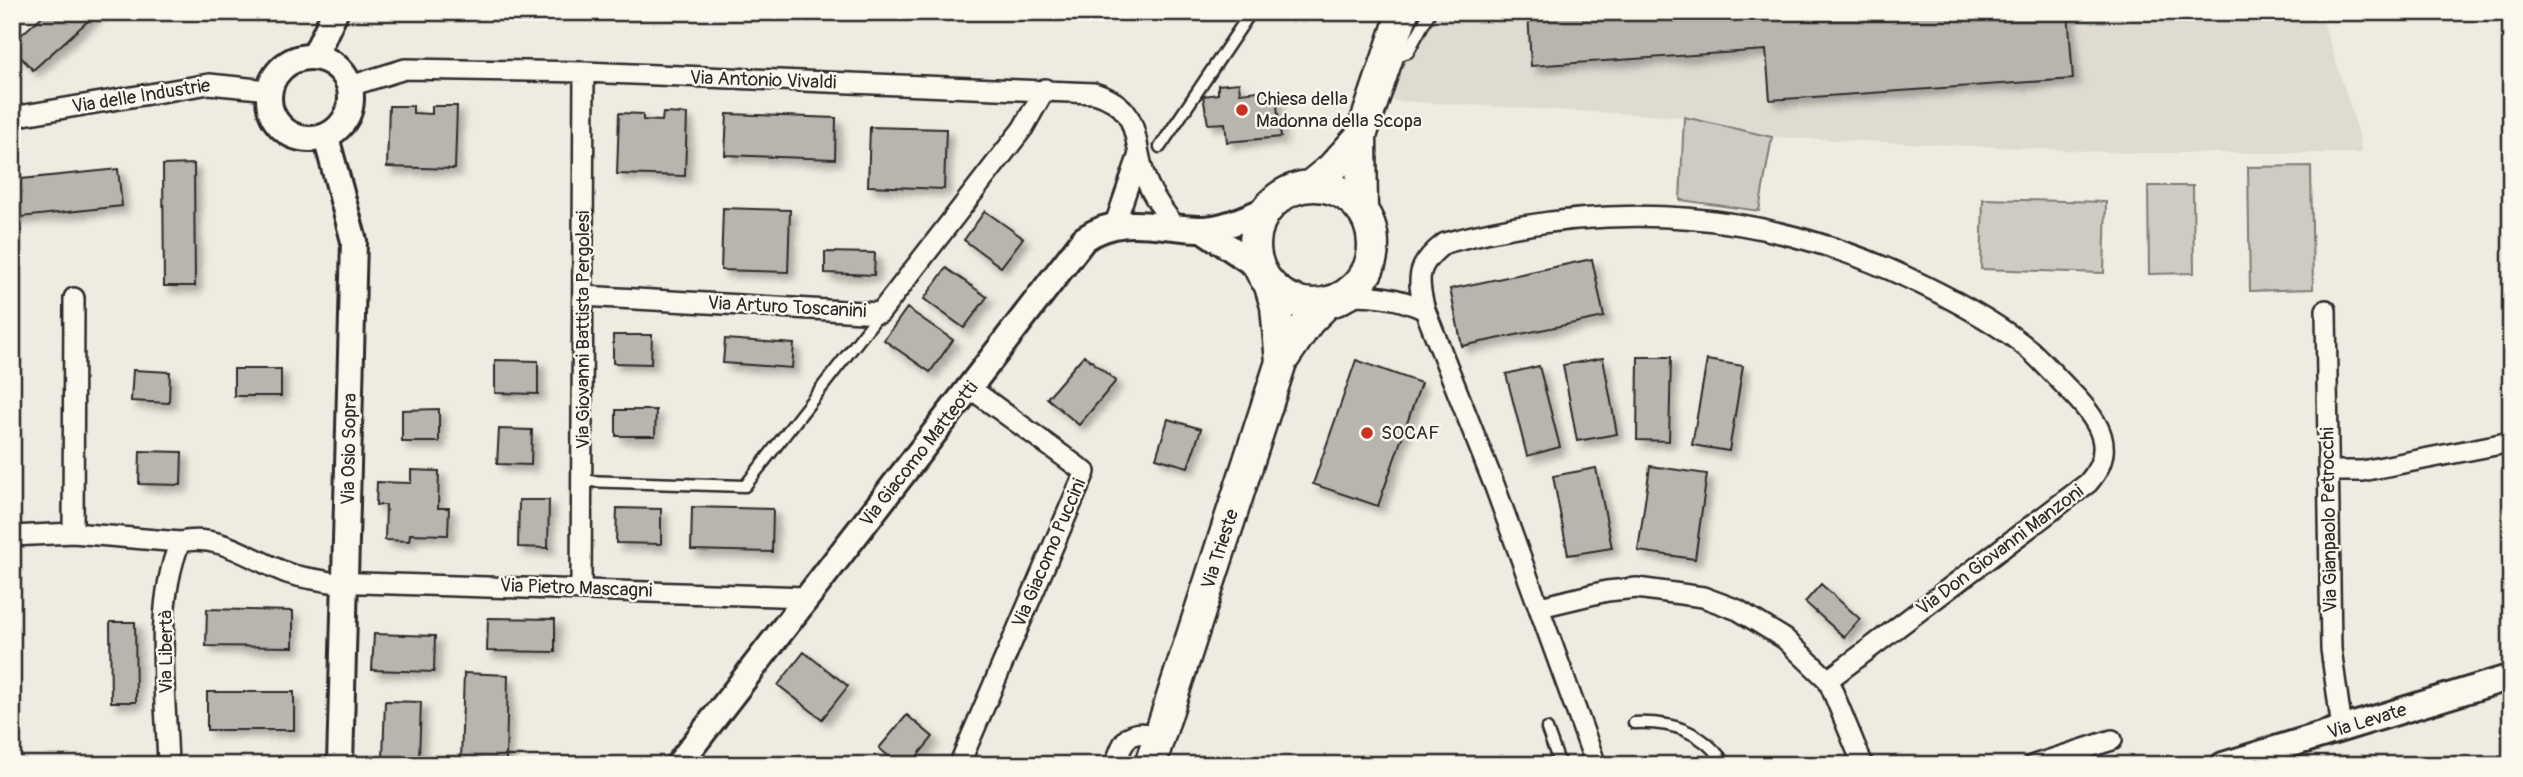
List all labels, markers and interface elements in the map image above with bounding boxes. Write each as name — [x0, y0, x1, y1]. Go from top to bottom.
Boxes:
street label: Via Antonio Vivaldi — [689, 65, 837, 95]
street label: Via delle Industrie — [70, 73, 213, 119]
place label: Chiesa della Madonna della Scopa — [1256, 87, 1422, 133]
marker: Chiesa della Madonna della Scopa — [1234, 102, 1250, 118]
street label: Via Giovanni Battista Pergolesi — [571, 211, 595, 449]
street label: Via Arturo Toscanini — [707, 291, 867, 323]
street label: Via Giacomo Matteotti — [855, 376, 983, 532]
street label: Via Osio Sopra — [336, 393, 362, 505]
place label: SOCAF — [1381, 421, 1440, 445]
marker: SOCAF — [1359, 425, 1375, 441]
street label: Via Gianpaolo Petrocchi — [2315, 427, 2343, 613]
street label: Via Giacomo Puccini — [1007, 475, 1091, 631]
street label: Via Don Giovanni Manzoni — [1912, 479, 2088, 621]
street label: Via Trieste — [1196, 505, 1244, 592]
street label: Via Pietro Mascagni — [499, 573, 653, 603]
street label: Via Libertà — [154, 610, 178, 694]
street label: Via Levate — [2324, 697, 2410, 744]

